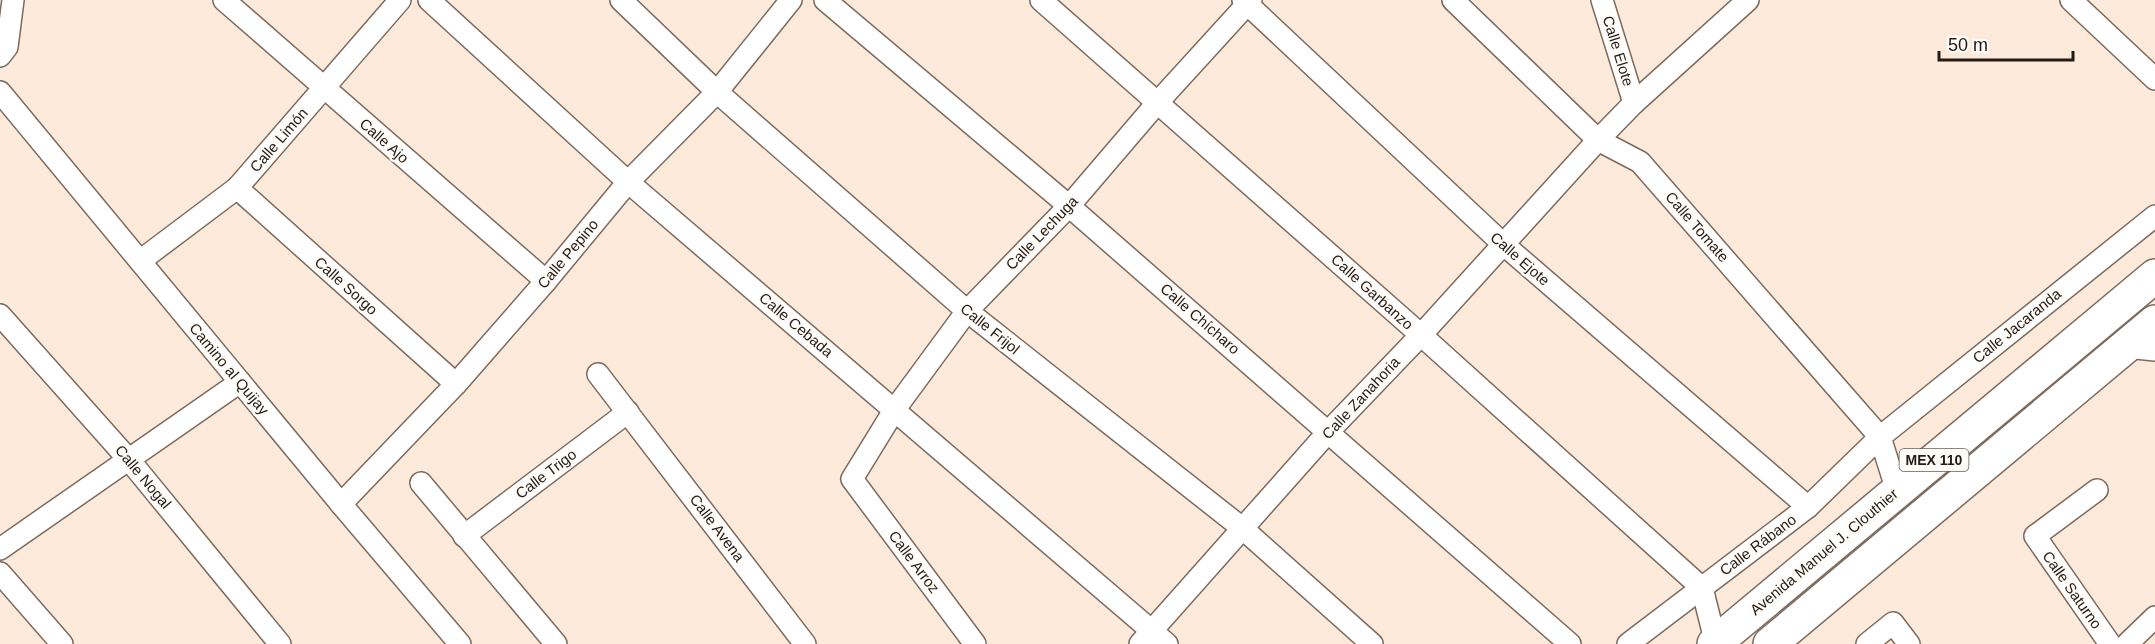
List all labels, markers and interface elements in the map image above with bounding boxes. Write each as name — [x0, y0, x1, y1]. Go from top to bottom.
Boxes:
street label: Calle Elote — [1600, 14, 1637, 88]
scale bar — [1939, 24, 2072, 62]
text: 50 m — [1948, 35, 1988, 55]
street label: Calle Limón — [246, 104, 311, 175]
street label: Calle Ajo — [356, 115, 412, 166]
street label: Calle Tomate — [1662, 188, 1732, 265]
street label: Calle Lechuga — [1002, 192, 1082, 273]
street label: Calle Pepino — [534, 216, 601, 292]
street label: Calle Ejote — [1487, 228, 1553, 289]
street label: Calle Garbanzo — [1328, 250, 1417, 333]
street label: Calle Sorgo — [312, 253, 381, 318]
street label: Calle Chícharo — [1157, 280, 1243, 358]
street label: Calle Jacaranda — [1969, 284, 2065, 366]
street label: Calle Cebada — [756, 289, 837, 361]
street label: Calle Frijol — [957, 300, 1023, 358]
street label: Camino al Quijay — [186, 319, 273, 418]
street label: Calle Zanahoria — [1318, 353, 1403, 442]
street label: Calle Nogal — [112, 442, 175, 512]
street label: Calle Trigo — [512, 445, 579, 502]
road number: MEX 110 — [1900, 449, 1968, 471]
street label: Avenida Manuel J. Clouthier — [1746, 485, 1901, 618]
street label: Calle Avena — [687, 491, 749, 565]
street label: Calle Rábano — [1716, 510, 1799, 579]
street label: Calle Arroz — [886, 527, 943, 596]
street label: Calle Saturno — [2039, 548, 2105, 632]

